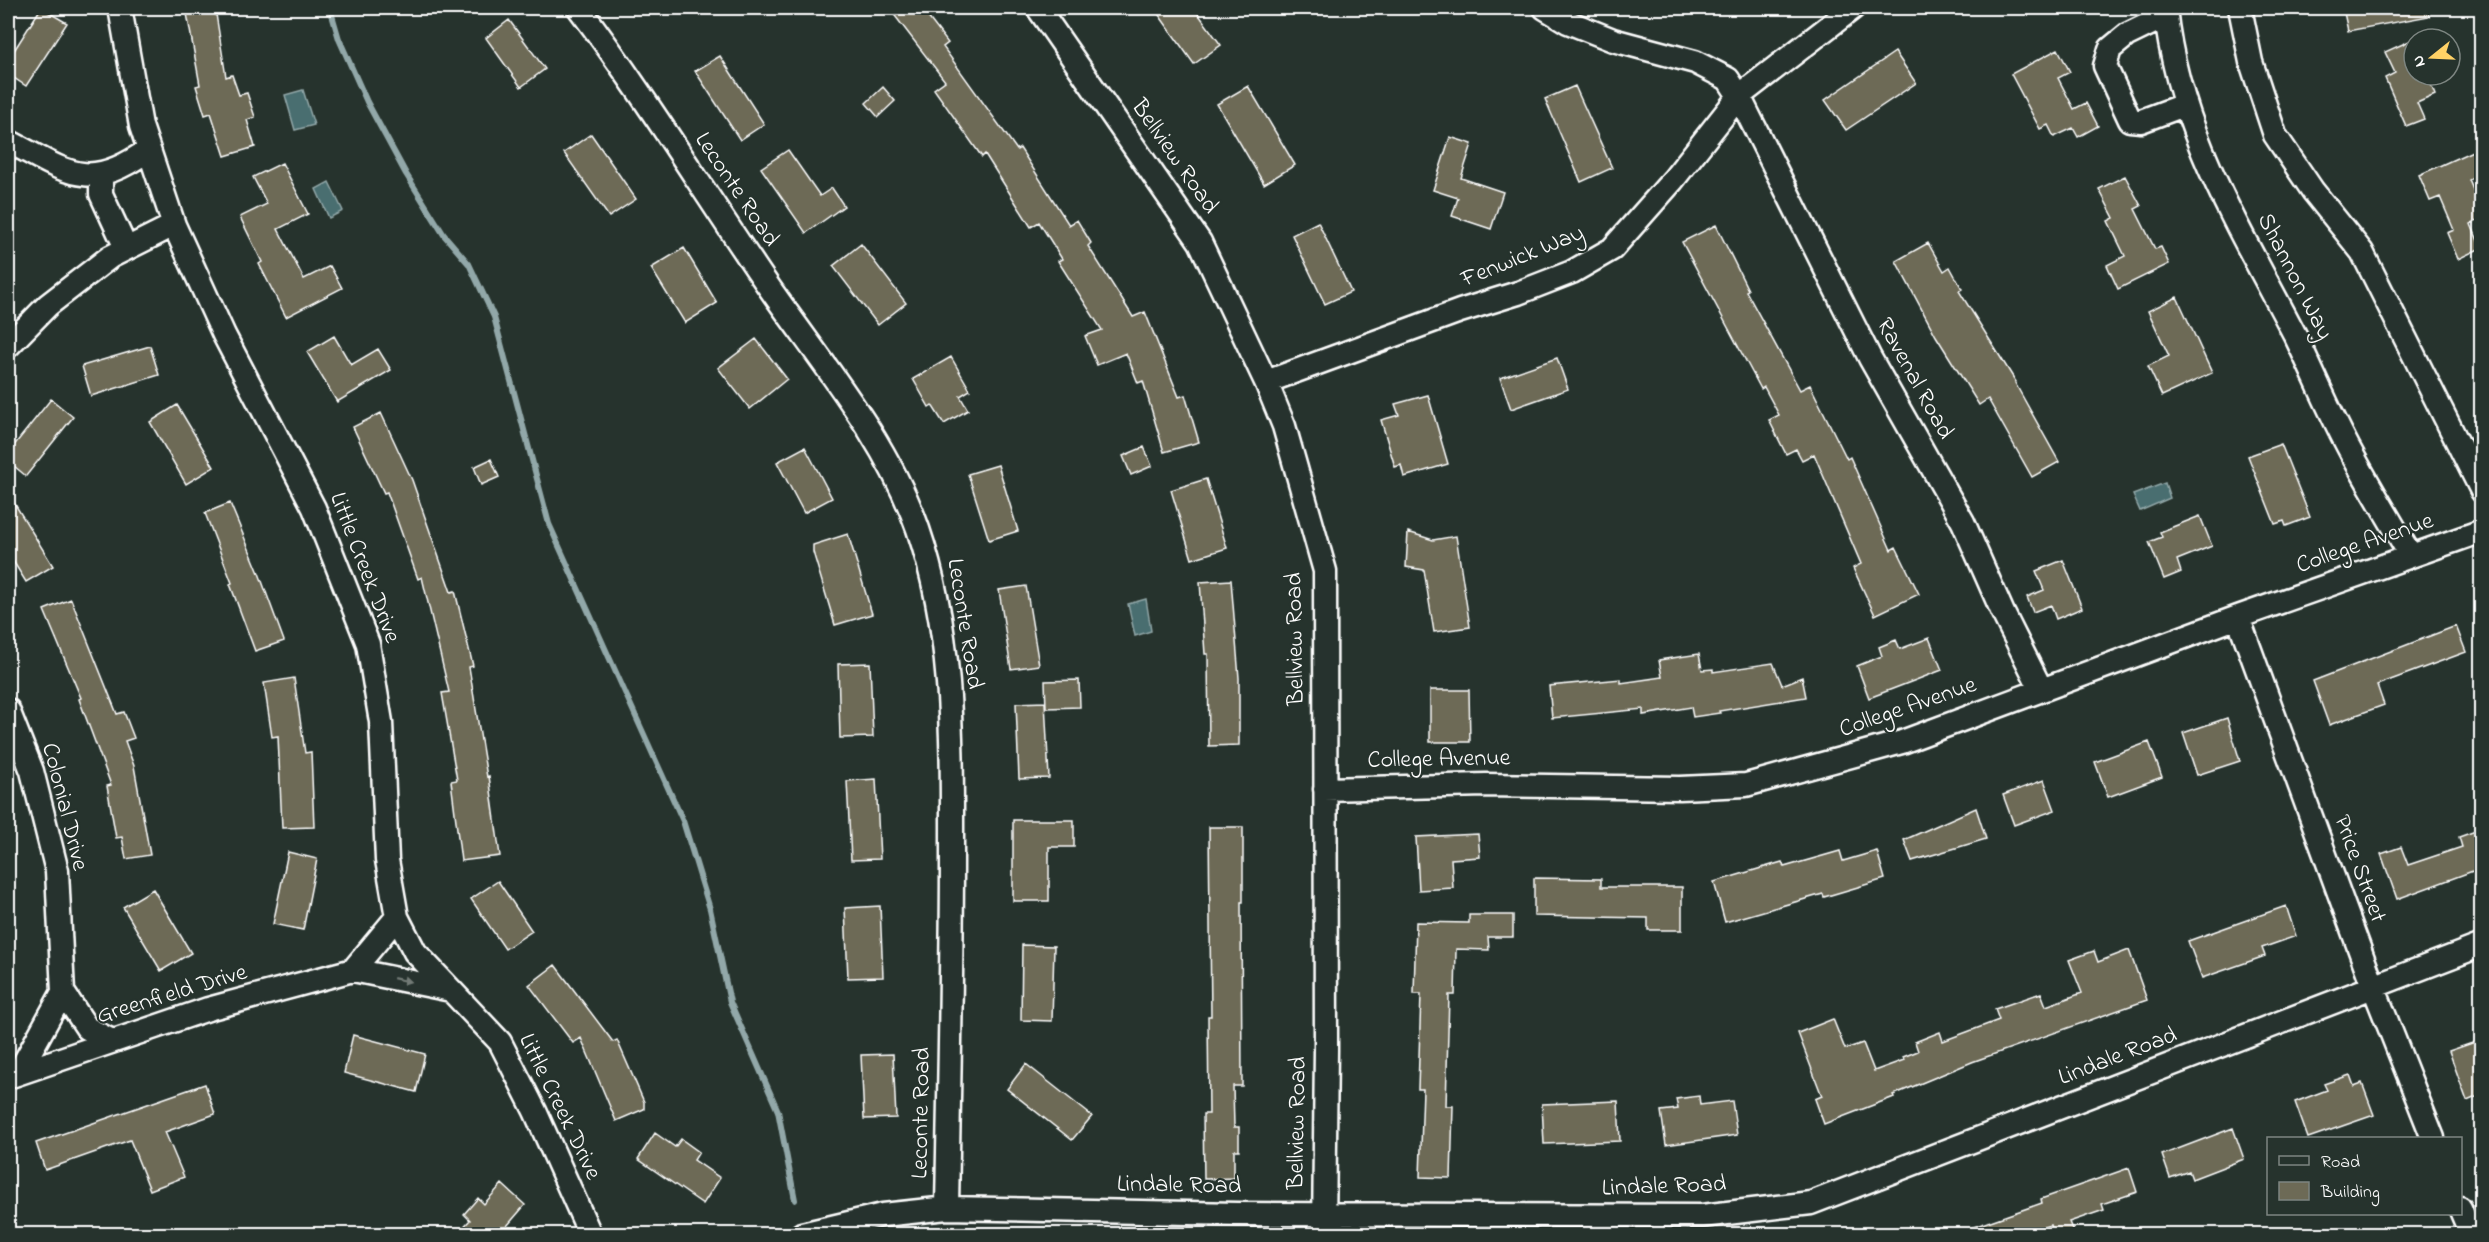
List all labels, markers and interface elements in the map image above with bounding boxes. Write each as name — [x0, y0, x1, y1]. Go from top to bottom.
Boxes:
north arrow — [2402, 27, 2462, 87]
text: N — [2406, 52, 2433, 70]
street label: Bellview Road — [1121, 92, 1227, 222]
street label: Leconte Road — [685, 126, 788, 255]
street label: Shannon Way — [2246, 207, 2341, 347]
street label: Fenwick Way — [1455, 216, 1590, 299]
street label: Ravenal Road — [1866, 312, 1962, 447]
street label: Little Creek Drive — [319, 488, 409, 649]
street label: College Avenue — [2292, 504, 2439, 584]
street label: Leconte Road — [936, 556, 992, 692]
street label: Bellview Road — [1277, 572, 1315, 707]
street label: College Avenue — [1835, 668, 1982, 748]
street label: Colonial Drive — [31, 739, 97, 875]
street label: College Avenue — [1367, 741, 1511, 779]
street label: Price Street — [2323, 810, 2395, 928]
street label: Greenfield Drive — [92, 955, 252, 1034]
one-way arrow — [393, 976, 412, 985]
street label: Lindale Road — [2054, 1018, 2183, 1096]
street label: Little Creek Drive — [508, 1028, 610, 1186]
street label: Leconte Road — [903, 1046, 941, 1179]
street label: Bellview Road — [1279, 1056, 1317, 1191]
legend — [2267, 1137, 2462, 1215]
text: Road — [2321, 1150, 2360, 1176]
street label: Lindale Road — [1116, 1167, 1242, 1205]
street label: Lindale Road — [1601, 1167, 1727, 1207]
text: Building — [2320, 1180, 2380, 1207]

